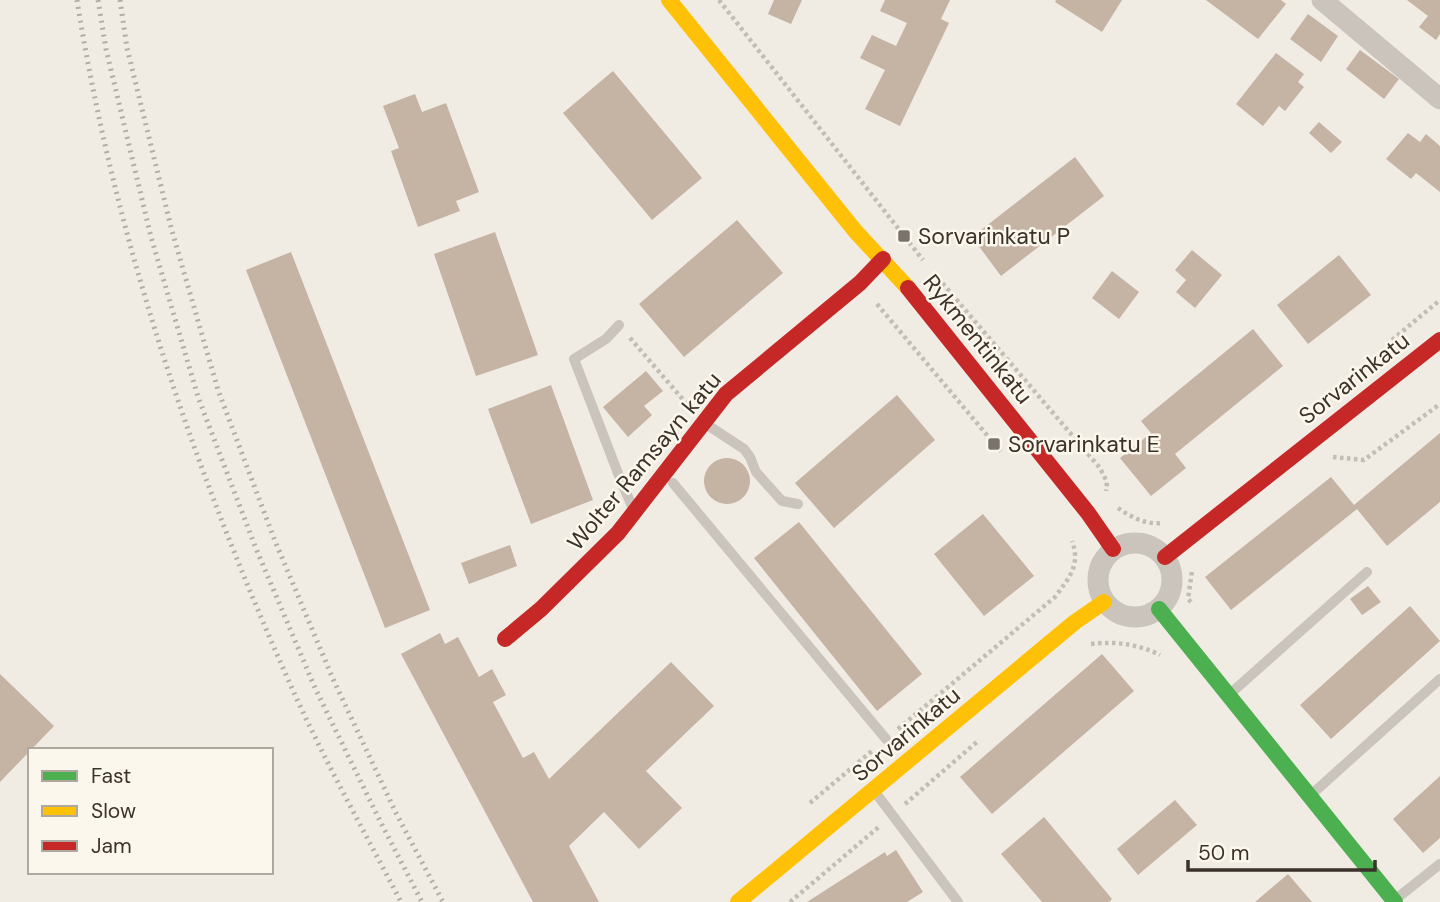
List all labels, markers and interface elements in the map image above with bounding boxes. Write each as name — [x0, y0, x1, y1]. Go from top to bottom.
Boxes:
place label: Sorvarinkatu P — [918, 221, 1070, 251]
marker: Sorvarinkatu P — [896, 228, 912, 244]
street label: Rykmentinkatu — [916, 268, 1040, 410]
street label: Sorvarinkatu — [1292, 325, 1416, 431]
street label: Wolter Ramsayn katu — [560, 365, 728, 557]
place label: Sorvarinkatu E — [1008, 429, 1160, 459]
marker: Sorvarinkatu E — [986, 436, 1002, 452]
street label: Sorvarinkatu — [846, 680, 966, 788]
legend — [28, 748, 273, 874]
text: Fast — [91, 762, 131, 790]
text: Slow — [91, 797, 136, 825]
scale bar — [1188, 828, 1375, 872]
text: Jam — [91, 832, 132, 860]
text: 50 m — [1198, 839, 1249, 867]

